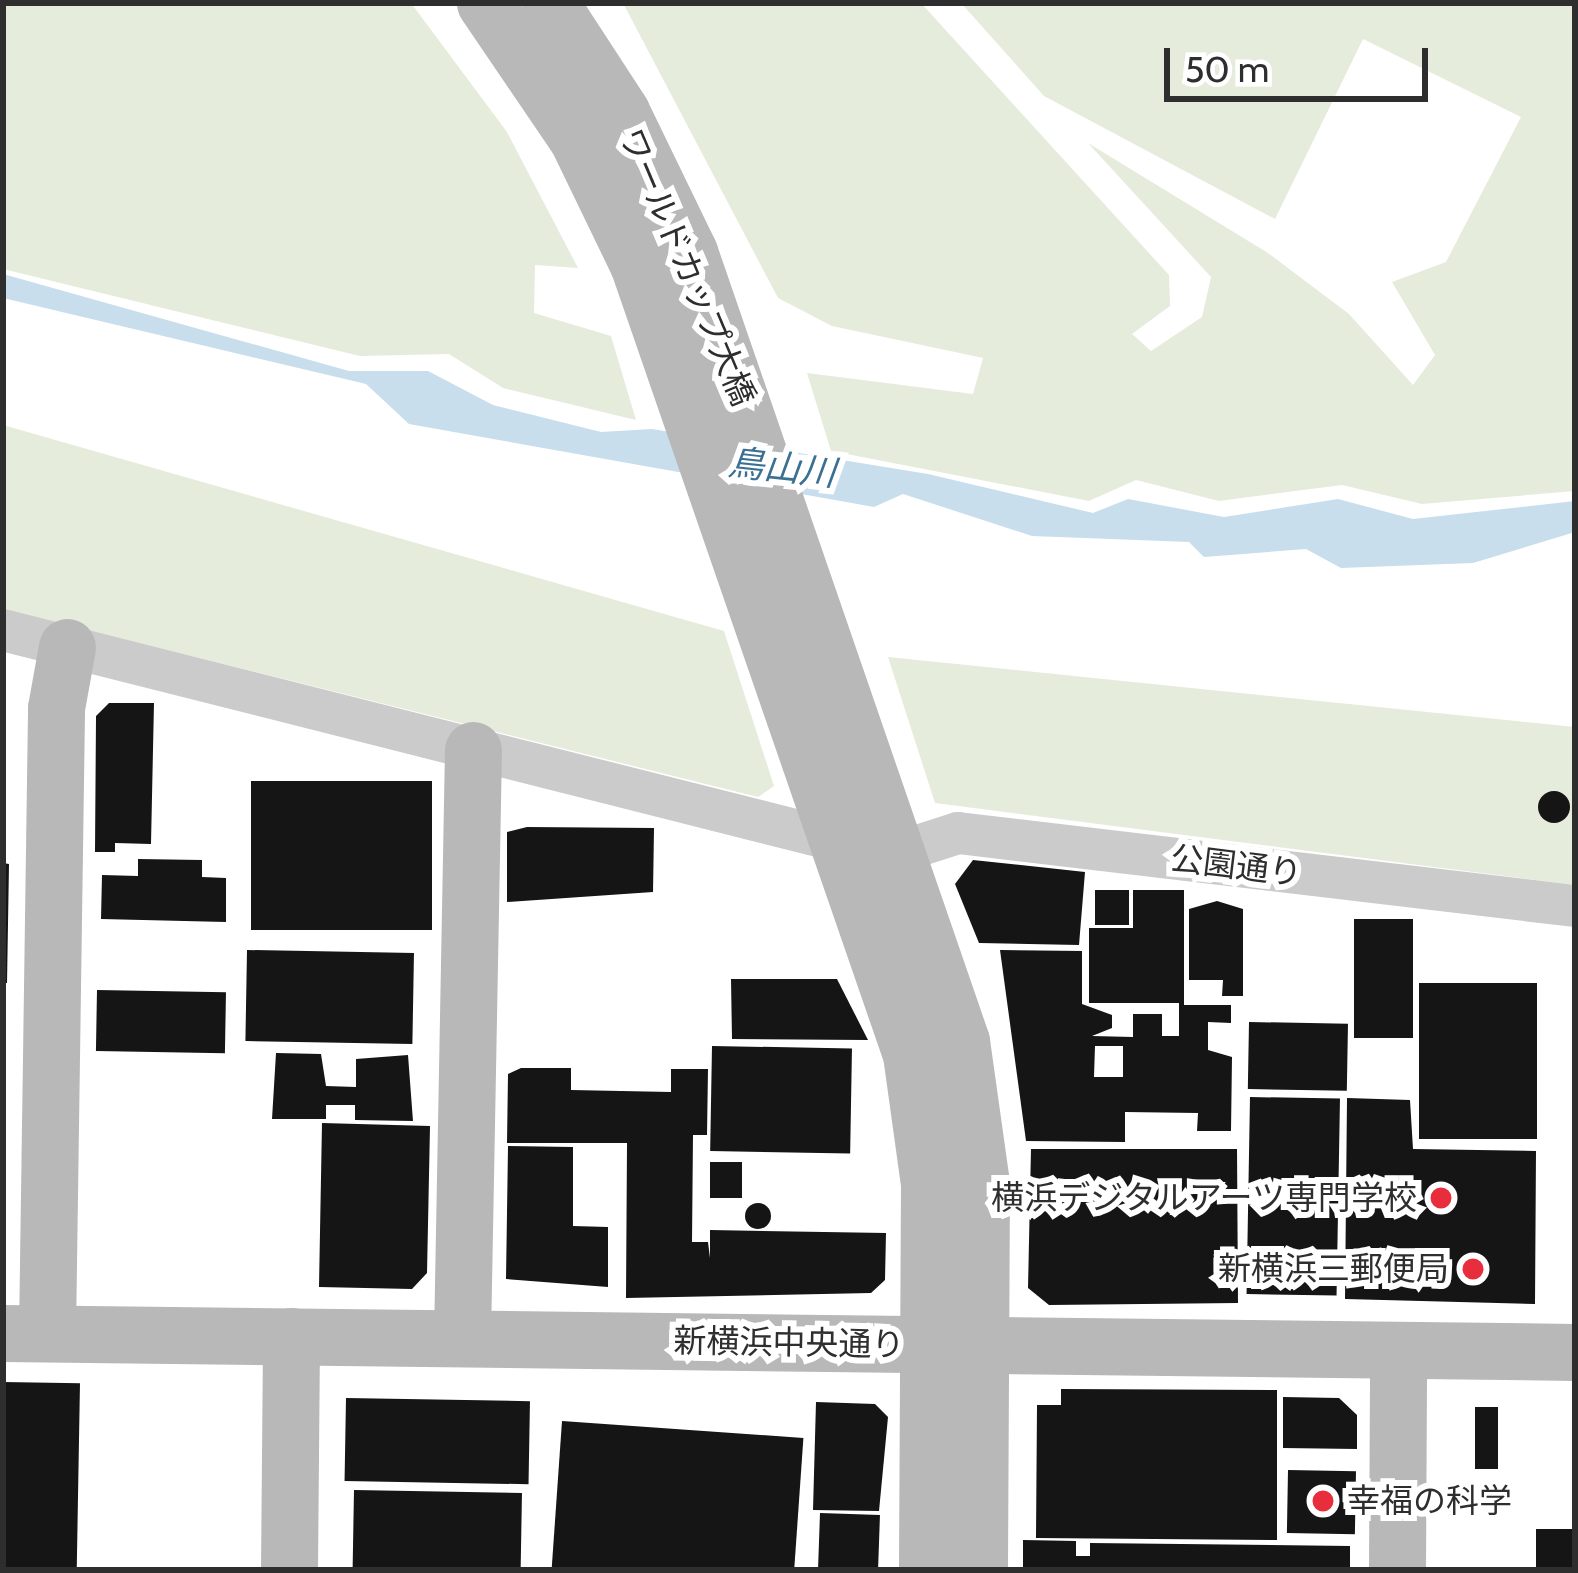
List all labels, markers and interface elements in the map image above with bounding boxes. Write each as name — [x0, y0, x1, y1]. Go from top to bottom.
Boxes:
scale bar — [1170, 24, 1434, 98]
text: 50 m — [1185, 47, 1269, 91]
street label: ワールドカップ大橋 — [611, 123, 763, 411]
water label: 鳥山川 — [726, 441, 838, 495]
street label: 公園通り — [1168, 838, 1304, 894]
place label: 横浜デジタルアーツ専門学校 — [990, 1178, 1417, 1218]
marker: 横浜デジタルアーツ専門学校 — [1428, 1185, 1454, 1211]
place label: 新横浜三郵便局 — [1218, 1249, 1449, 1289]
marker: 新横浜三郵便局 — [1460, 1256, 1486, 1282]
street label: 新横浜中央通り — [673, 1321, 905, 1365]
place label: 幸福の科学 — [1347, 1481, 1512, 1521]
marker: 幸福の科学 — [1310, 1488, 1336, 1514]

